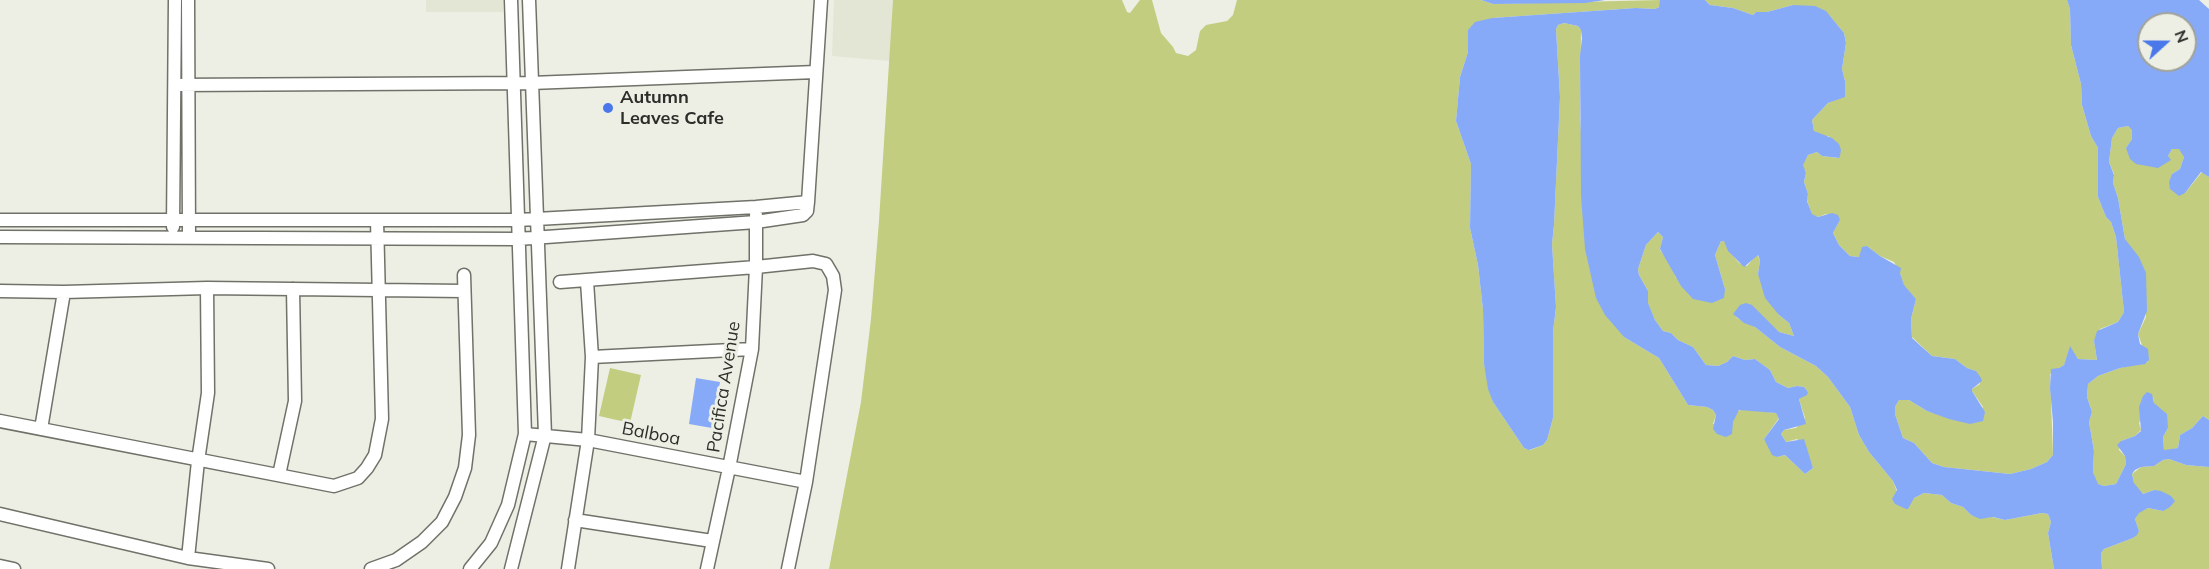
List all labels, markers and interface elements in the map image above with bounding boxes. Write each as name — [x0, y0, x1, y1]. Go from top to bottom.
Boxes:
north arrow — [2137, 12, 2197, 72]
text: N — [2170, 27, 2193, 45]
place label: Autumn Leaves Cafe — [620, 87, 724, 130]
marker: Autumn Leaves Cafe — [601, 101, 615, 115]
street label: Pacifica Avenue — [703, 320, 745, 454]
street label: Balboa — [620, 418, 682, 450]

